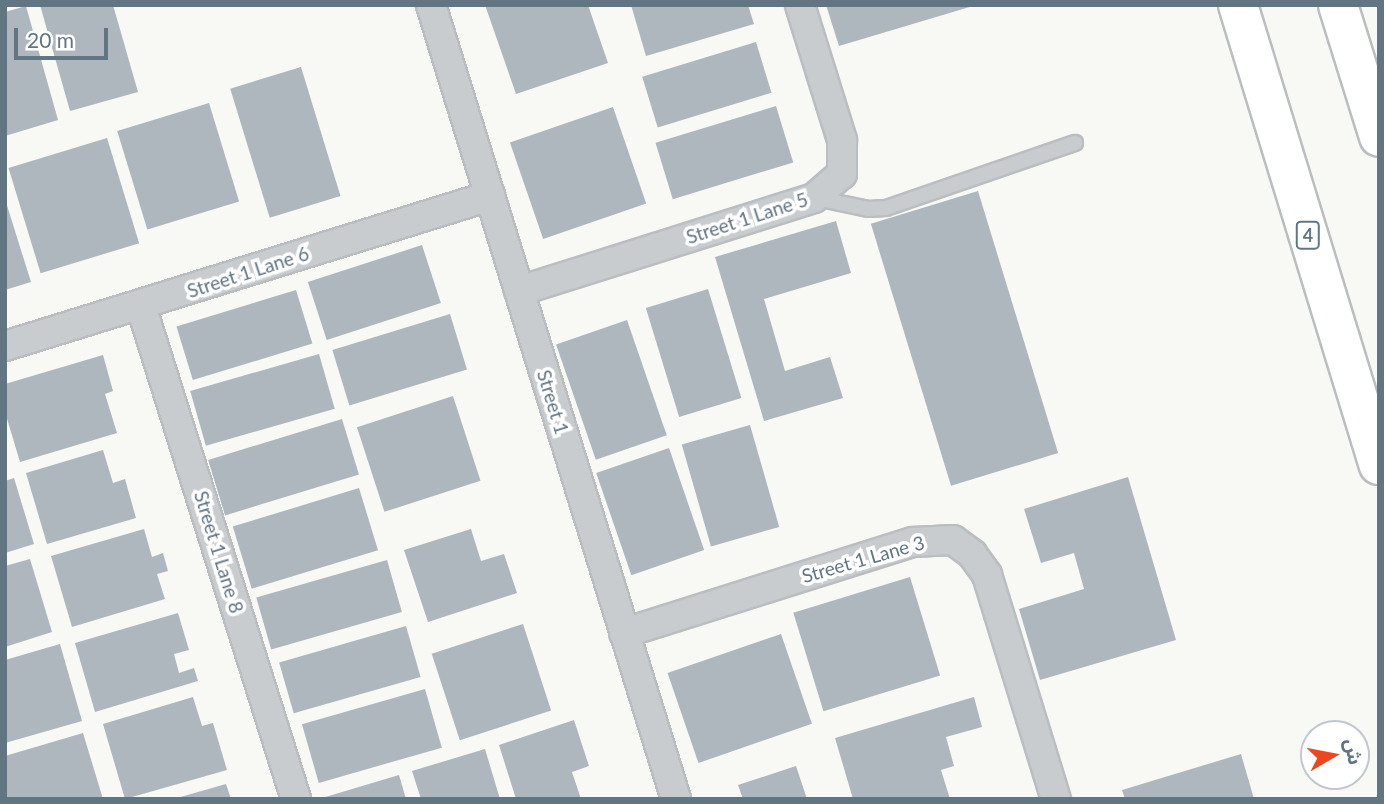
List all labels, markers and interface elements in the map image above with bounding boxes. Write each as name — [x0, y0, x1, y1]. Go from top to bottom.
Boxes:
scale bar — [18, 14, 112, 58]
text: 20 m — [27, 27, 74, 52]
street label: Street 1 Lane 5 — [683, 188, 811, 248]
road number: 4 — [1296, 220, 1320, 249]
street label: Street 1 Lane 6 — [184, 242, 312, 302]
street label: Street 1 — [532, 367, 574, 437]
street label: Street 1 Lane 8 — [190, 488, 248, 616]
street label: Street 1 Lane 3 — [799, 531, 927, 587]
north arrow — [1300, 720, 1370, 790]
text: ش — [1341, 737, 1368, 766]

